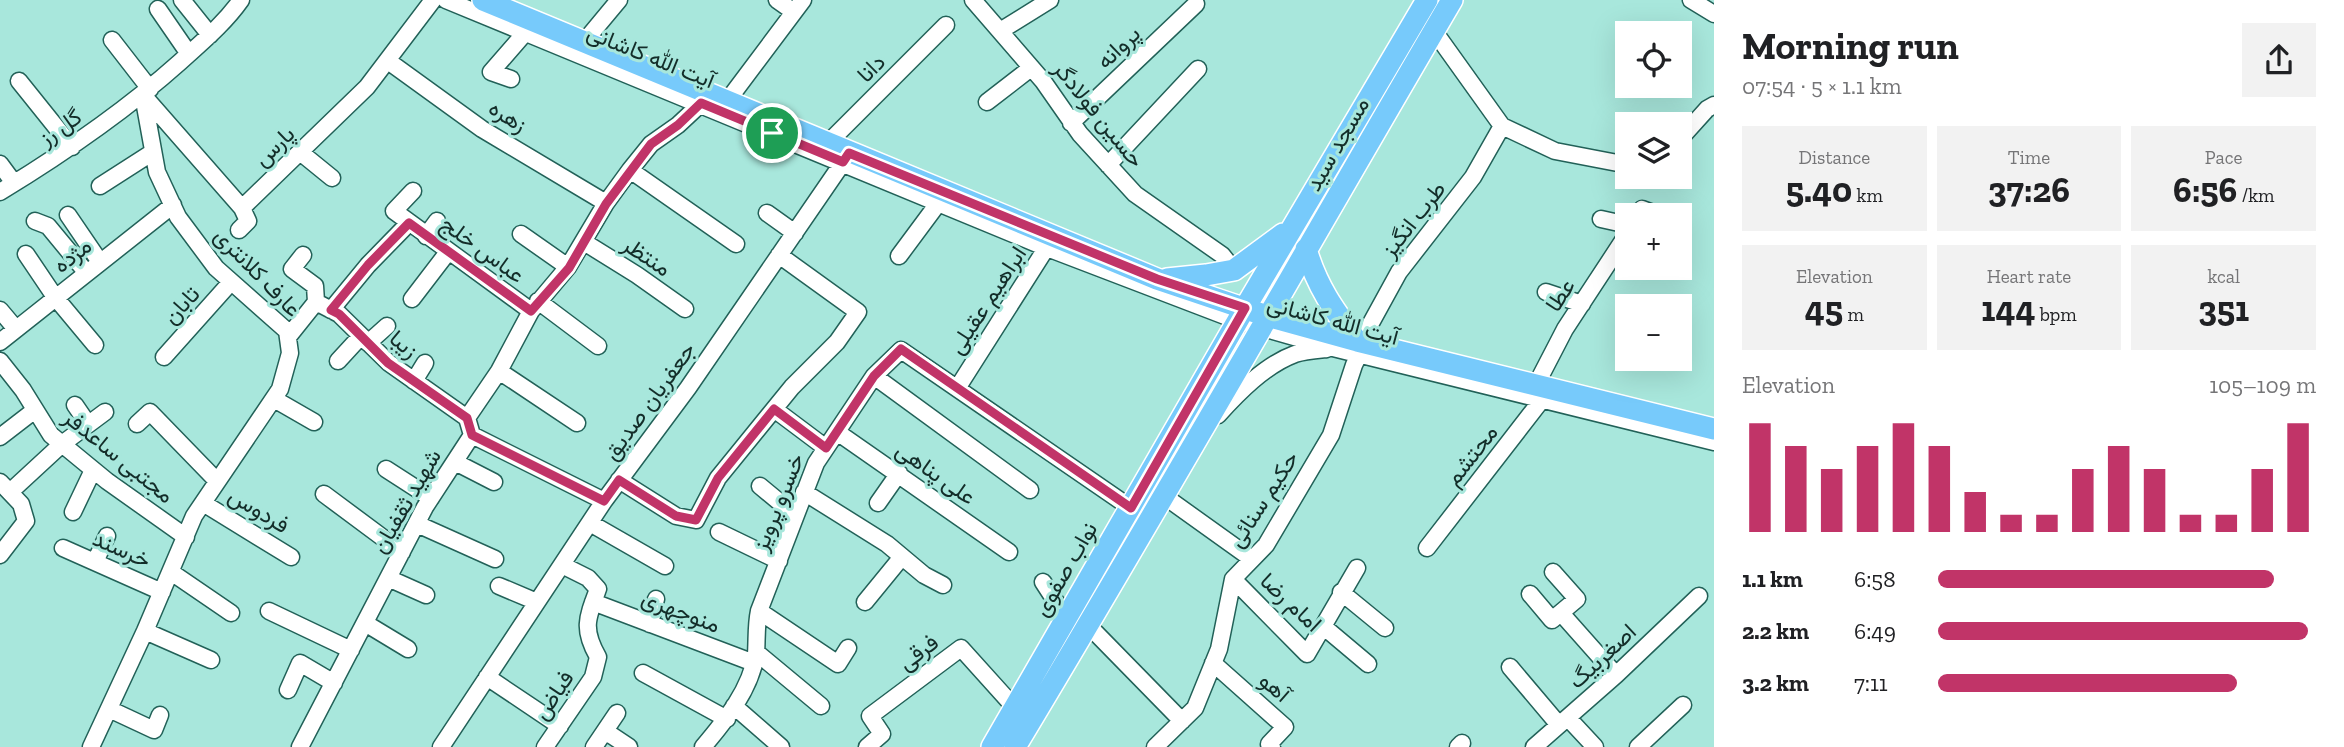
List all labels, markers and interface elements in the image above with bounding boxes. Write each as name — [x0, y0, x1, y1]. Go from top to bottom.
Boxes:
street label: آیت الله کاشانی — [583, 18, 720, 95]
street label: پروانه — [1090, 19, 1147, 76]
map controls — [1615, 21, 1692, 371]
button: locate — [1615, 21, 1692, 98]
text: Morning run — [1742, 23, 1959, 69]
button: share — [2242, 23, 2316, 97]
street label: دانا — [851, 48, 891, 88]
street label: حسین فولادگر — [1046, 54, 1151, 174]
text: 07:54 · 5 × 1.1 km — [1742, 72, 1902, 100]
street label: مسجد سید — [1299, 92, 1375, 196]
street label: زهره — [483, 93, 532, 139]
street label: گل رز — [32, 102, 88, 153]
pin — [742, 103, 802, 163]
button: layers — [1615, 112, 1692, 189]
icon: arrive — [753, 114, 791, 152]
street label: پارس — [248, 120, 302, 174]
text: Distance — [1798, 146, 1870, 169]
text: Time — [2008, 146, 2050, 169]
text: Pace — [2205, 146, 2243, 169]
text: 5.40 — [1786, 169, 1852, 211]
text: 37:26 — [1988, 169, 2070, 211]
text: 6:56 — [2173, 169, 2237, 211]
street label: طرب انگیز — [1374, 175, 1452, 264]
text: km — [1852, 184, 1883, 207]
text: /km — [2237, 184, 2274, 207]
button: + — [1615, 203, 1692, 280]
street label: عباس خلج — [434, 209, 530, 290]
street label: عارف کلانتری — [208, 221, 307, 323]
street label: منتظر — [616, 229, 677, 283]
street label: مژده — [47, 231, 97, 279]
street label: ابراهیم عقیلی — [942, 241, 1033, 360]
text: Elevation — [1796, 265, 1873, 288]
text: Heart rate — [1987, 265, 2071, 288]
text: kcal — [2207, 265, 2240, 288]
street label: عطا — [1539, 273, 1581, 317]
street label: تابان — [157, 280, 205, 330]
text: 45 — [1805, 288, 1843, 330]
text: 144 — [1981, 288, 2035, 330]
text: 351 — [2198, 288, 2249, 330]
street label: آیت الله کاشانی — [1264, 289, 1403, 351]
button: − — [1615, 294, 1692, 371]
text: m — [1843, 303, 1864, 326]
text: bpm — [2035, 303, 2077, 326]
street label: زیبا — [383, 324, 424, 365]
street label: جعفریان صدیق — [597, 336, 702, 466]
text: Elevation — [1742, 371, 1835, 399]
text: 105–109 m — [2209, 371, 2316, 399]
street label: مجتبی ساعدفر — [57, 402, 180, 510]
street label: محتشم — [1438, 419, 1504, 492]
street label: علی پناهی — [889, 435, 981, 512]
street label: شهید ثقفیان — [365, 444, 448, 559]
street label: حکیم سنائی — [1222, 446, 1305, 553]
street label: خسرو پرویز — [745, 449, 812, 556]
street label: فردوس — [223, 481, 295, 540]
street label: نواب صفوی — [1027, 517, 1104, 622]
street label: خرسند — [88, 524, 155, 575]
text: 1.1 km — [1742, 565, 1803, 593]
text: 6:58 — [1854, 565, 1896, 593]
street label: امام رضا — [1254, 567, 1328, 638]
street label: منوچهری — [637, 583, 724, 641]
text: 2.2 km — [1742, 617, 1809, 645]
text: 6:49 — [1854, 617, 1896, 645]
street label: اصغربیگ — [1562, 618, 1643, 695]
street label: فرقی — [892, 628, 944, 677]
street label: فیاض — [526, 665, 580, 725]
street label: آهو — [1253, 666, 1297, 710]
text: 3.2 km — [1742, 669, 1809, 697]
text: 7:11 — [1854, 669, 1888, 697]

